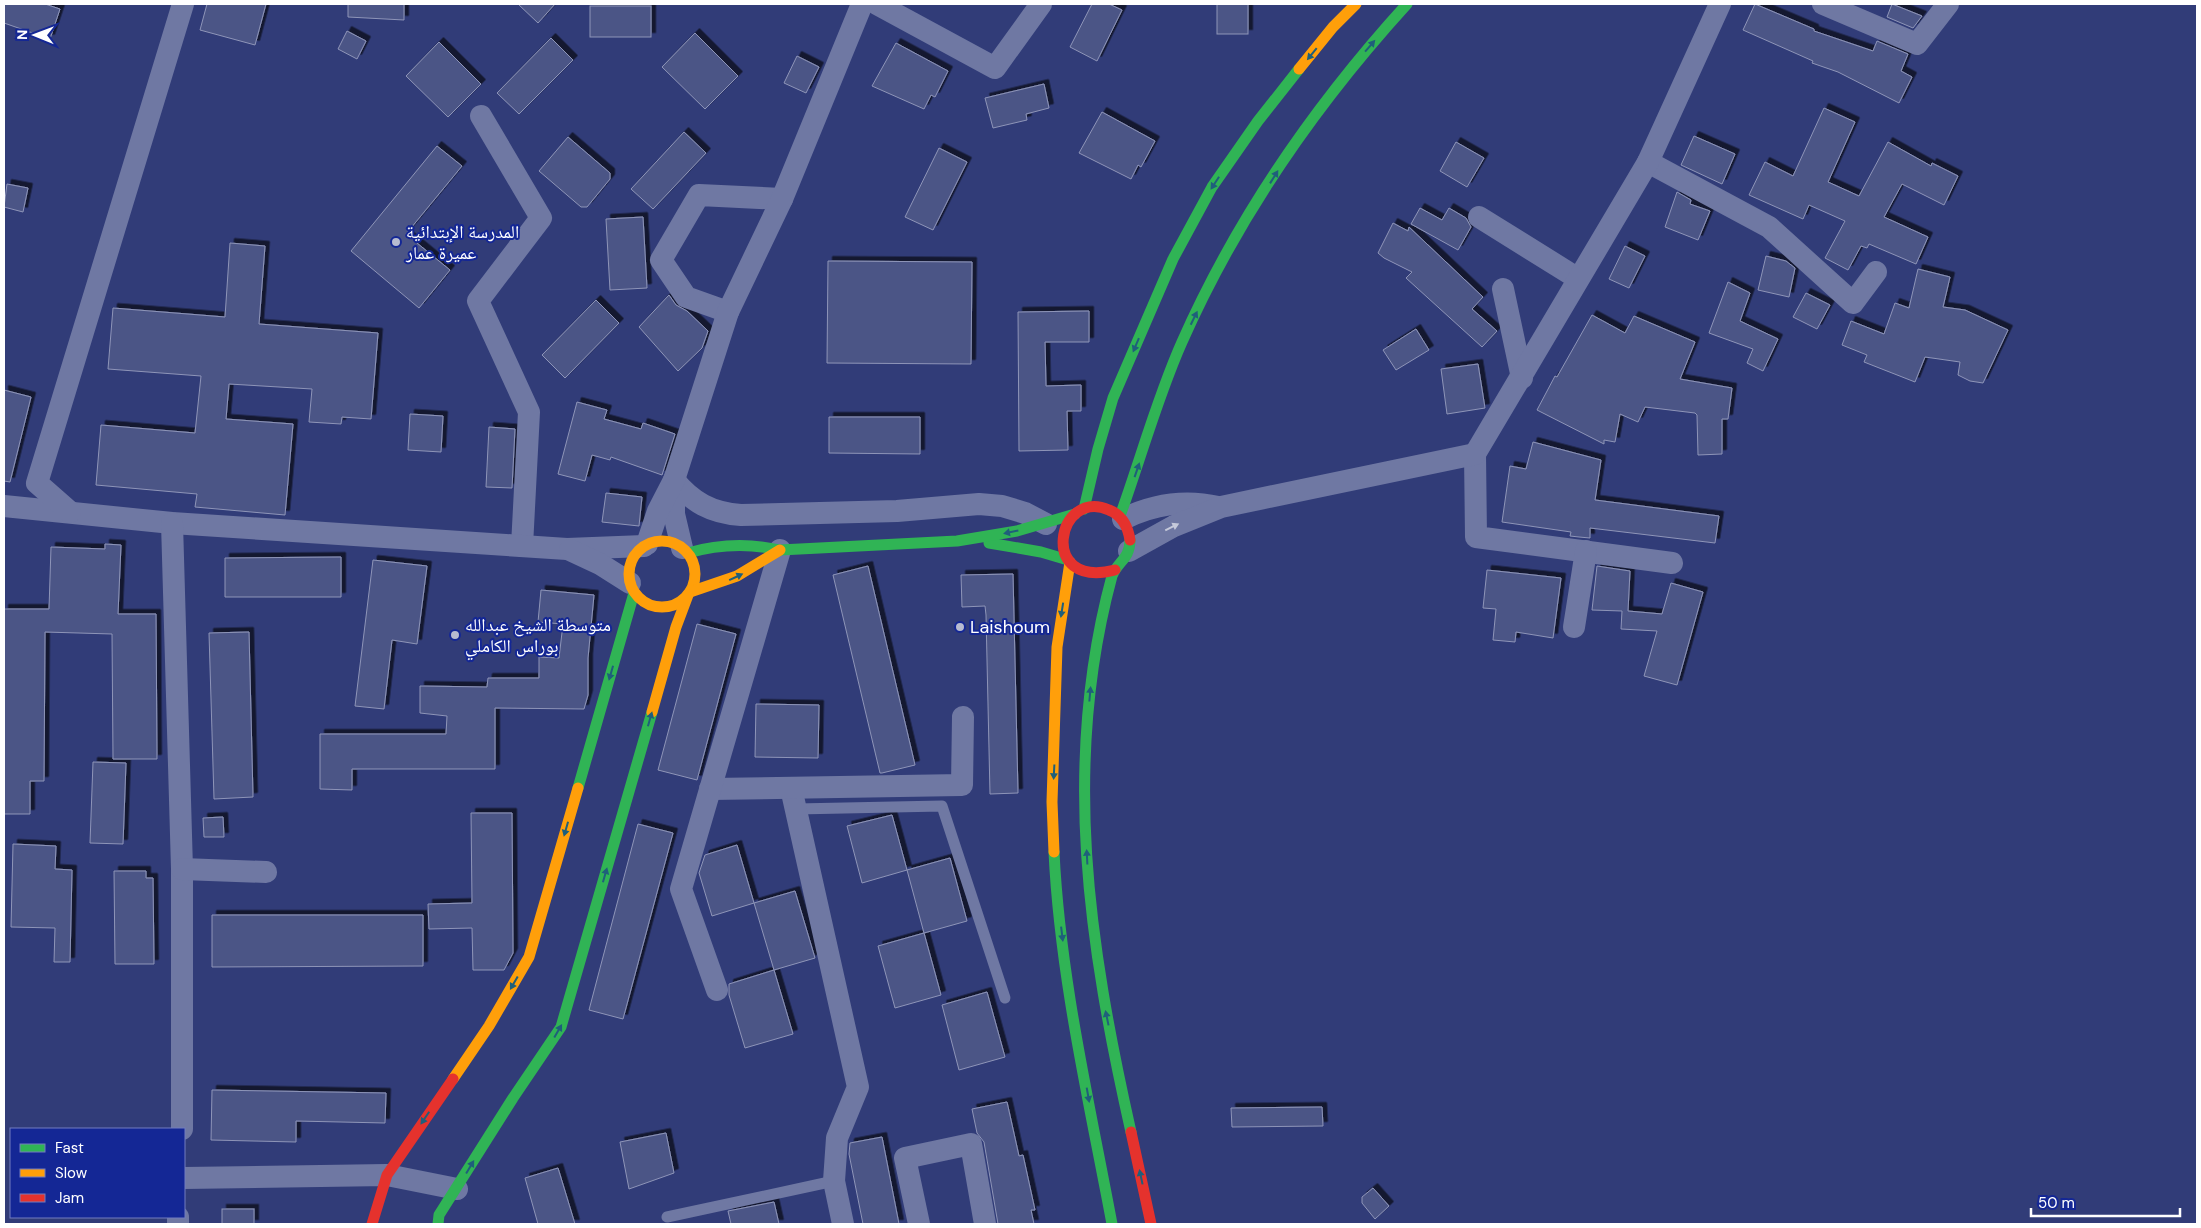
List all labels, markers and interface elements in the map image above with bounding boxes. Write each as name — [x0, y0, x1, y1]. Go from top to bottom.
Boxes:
north arrow — [10, 10, 60, 60]
text: N — [13, 30, 31, 40]
one-way arrow — [1364, 40, 1375, 52]
one-way arrow — [1307, 47, 1318, 60]
one-way arrow — [1269, 170, 1279, 183]
one-way arrow — [1210, 177, 1220, 190]
place label: المدرسة الإبتدائية عميرة عمار — [405, 220, 519, 265]
marker: المدرسة الإبتدائية عميرة عمار — [390, 236, 402, 248]
one-way arrow — [1190, 311, 1198, 325]
one-way arrow — [1131, 338, 1139, 352]
one-way arrow — [1133, 462, 1141, 477]
one-way arrow — [1165, 523, 1179, 531]
one-way arrow — [1003, 529, 1019, 537]
one-way arrow — [729, 573, 743, 581]
one-way arrow — [1058, 603, 1066, 619]
place label: متوسطة الشيخ عبدالله بوراس الكاملي — [465, 613, 611, 661]
place label: Laishoum — [970, 615, 1050, 639]
marker: Laishoum — [954, 621, 966, 633]
marker: متوسطة الشيخ عبدالله بوراس الكاملي — [449, 629, 461, 641]
one-way arrow — [607, 666, 615, 681]
one-way arrow — [1086, 686, 1094, 702]
one-way arrow — [646, 712, 654, 727]
one-way arrow — [1049, 765, 1057, 781]
one-way arrow — [562, 822, 570, 837]
one-way arrow — [1082, 848, 1090, 864]
one-way arrow — [601, 868, 609, 883]
one-way arrow — [1058, 927, 1066, 943]
one-way arrow — [510, 976, 519, 989]
one-way arrow — [1103, 1010, 1111, 1025]
one-way arrow — [553, 1024, 562, 1037]
one-way arrow — [1084, 1087, 1092, 1102]
one-way arrow — [420, 1111, 430, 1125]
legend — [10, 1128, 185, 1218]
text: Fast — [55, 1138, 84, 1158]
one-way arrow — [466, 1161, 475, 1174]
text: Slow — [55, 1163, 88, 1183]
one-way arrow — [1137, 1169, 1145, 1184]
scale bar — [2031, 1186, 2180, 1218]
text: Jam — [55, 1188, 84, 1208]
text: 50 m — [2038, 1193, 2075, 1213]

